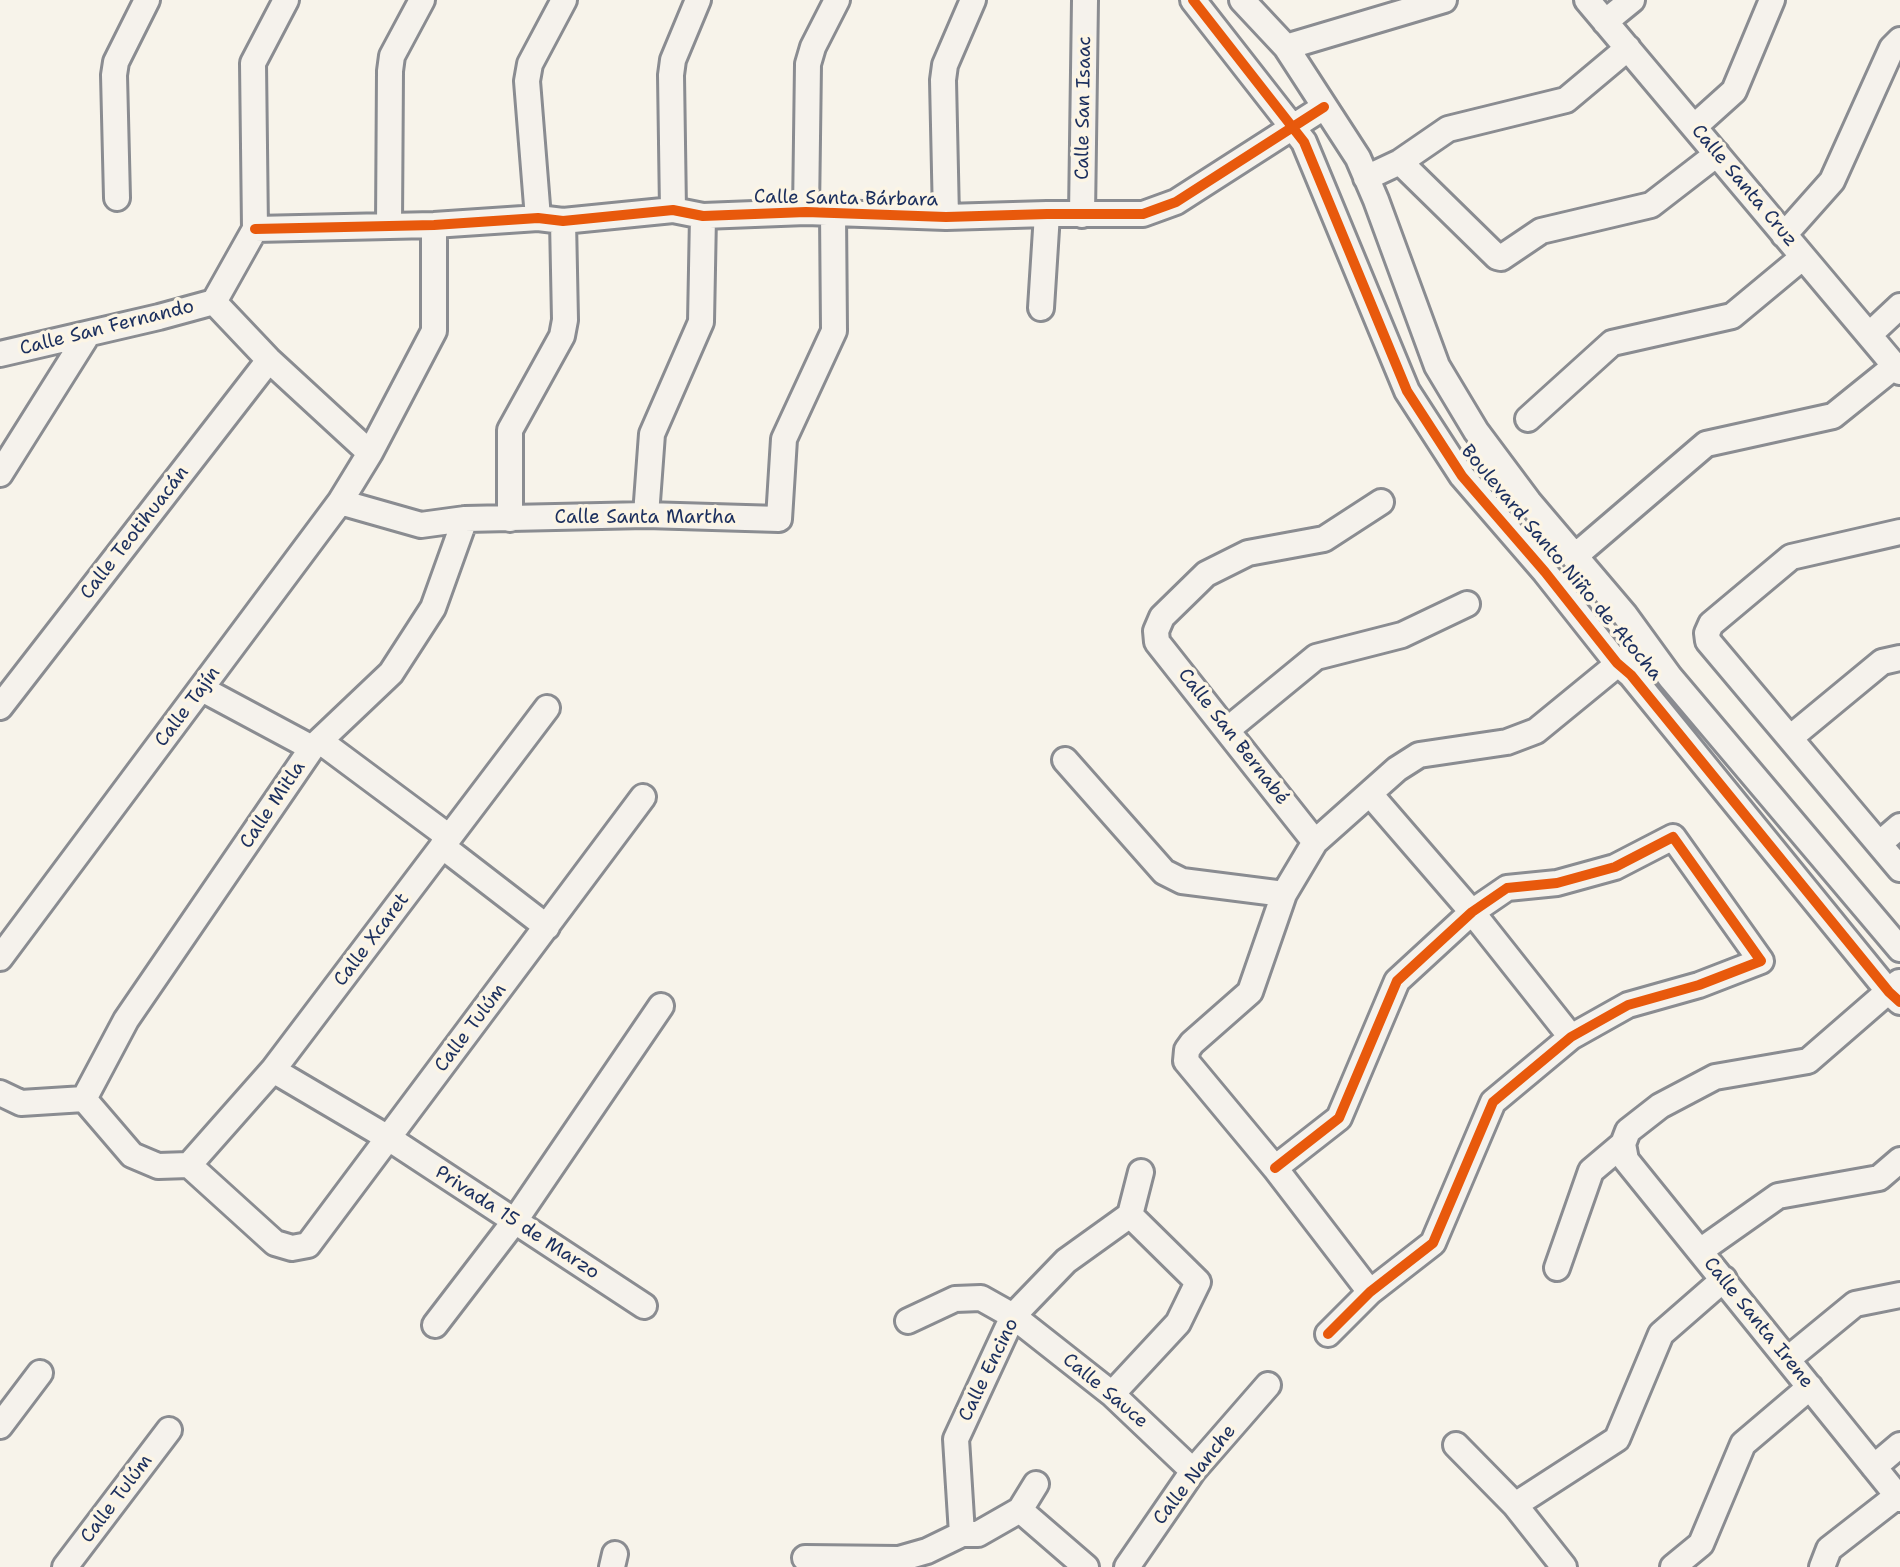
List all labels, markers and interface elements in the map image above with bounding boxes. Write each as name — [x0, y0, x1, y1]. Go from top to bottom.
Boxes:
street label: Calle San Isaac — [1071, 36, 1097, 180]
street label: Calle Santa Cruz — [1686, 120, 1802, 252]
street label: Calle Santa Bárbara — [754, 186, 938, 212]
street label: Calle San Fernando — [18, 295, 196, 361]
street label: Boulevard Santo Niño de Atocha — [1456, 440, 1666, 686]
street label: Calle Teotihuacán — [76, 462, 194, 604]
street label: Calle Santa Martha — [555, 507, 735, 529]
street label: Calle Tajín — [150, 662, 226, 752]
street label: Calle San Bernabé — [1173, 664, 1293, 810]
street label: Calle Mitla — [235, 757, 311, 853]
street label: Calle Xcaret — [330, 889, 414, 991]
street label: Calle Tulúm — [430, 979, 512, 1077]
street label: Privada 15 de Marzo — [431, 1161, 603, 1285]
street label: Calle Santa Irene — [1698, 1253, 1818, 1393]
street label: Calle Encino — [954, 1315, 1024, 1425]
street label: Calle Sauce — [1058, 1349, 1152, 1433]
street label: Calle Nanche — [1149, 1420, 1241, 1530]
street label: Calle Tulúm — [76, 1450, 158, 1548]

